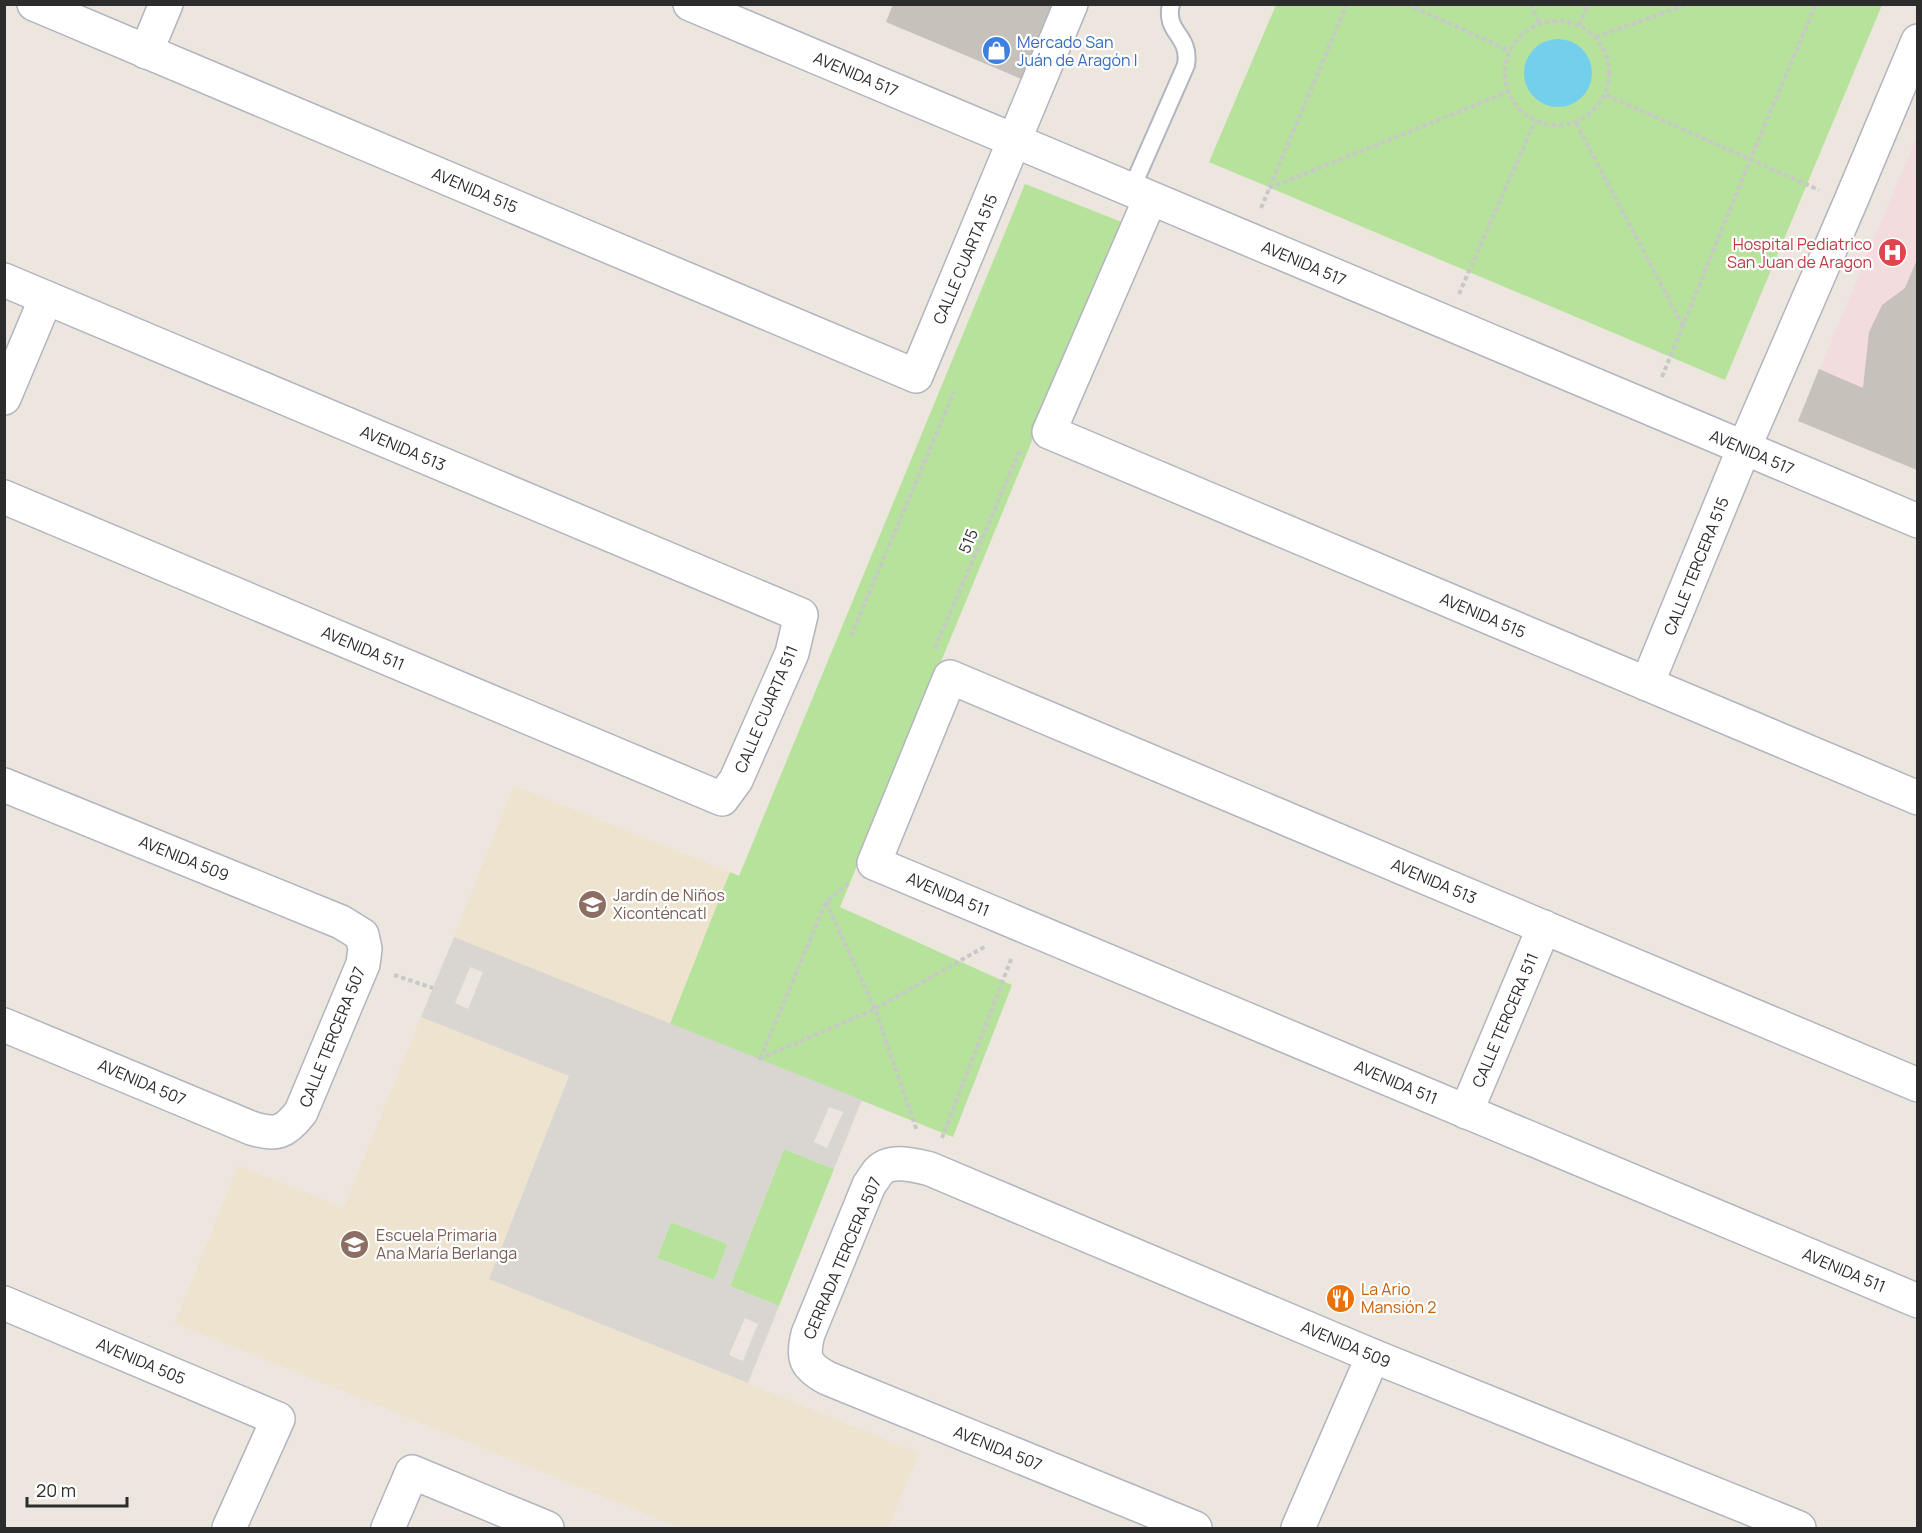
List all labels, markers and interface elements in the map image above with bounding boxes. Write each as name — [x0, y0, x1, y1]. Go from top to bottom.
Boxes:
place label: Mercado San Juán de Aragón I — [1017, 31, 1137, 71]
shop icon: Mercado San Juán de Aragón I — [980, 35, 1012, 67]
street label: AVENIDA 517 — [810, 46, 902, 102]
street label: AVENIDA 515 — [429, 162, 521, 218]
street label: CALLE CUARTA 515 — [928, 190, 1002, 328]
place label: Hospital Pediatrico San Juan de Aragon — [1727, 233, 1872, 273]
street label: AVENIDA 517 — [1258, 235, 1350, 291]
hospital icon: Hospital Pediatrico San Juan de Aragon — [1877, 237, 1909, 269]
street label: AVENIDA 513 — [357, 420, 449, 476]
street label: AVENIDA 517 — [1706, 424, 1798, 480]
street label: CALLE TERCERA 515 — [1658, 494, 1734, 638]
street label: 515 — [953, 525, 983, 557]
street label: AVENIDA 515 — [1437, 587, 1529, 643]
street label: AVENIDA 511 — [318, 621, 408, 675]
street label: CALLE CUARTA 511 — [729, 642, 803, 776]
street label: AVENIDA 509 — [136, 830, 232, 886]
street label: AVENIDA 513 — [1388, 853, 1480, 909]
street label: AVENIDA 511 — [903, 867, 993, 921]
place label: Jardín de Niños Xiconténcatl — [613, 884, 725, 924]
school or university icon: Jardín de Niños Xiconténcatl — [576, 888, 608, 920]
street label: CALLE TERCERA 511 — [1467, 949, 1543, 1091]
street label: CALLE TERCERA 507 — [294, 964, 370, 1110]
street label: AVENIDA 507 — [95, 1054, 189, 1110]
street label: AVENIDA 511 — [1351, 1055, 1441, 1109]
street label: CERRADA TERCERA 507 — [798, 1173, 886, 1343]
place label: Escuela Primaria Ana María Berlanga — [376, 1224, 517, 1264]
school or university icon: Escuela Primaria Ana María Berlanga — [339, 1228, 371, 1260]
street label: AVENIDA 511 — [1799, 1243, 1889, 1297]
place label: La Ario Mansión 2 — [1361, 1278, 1436, 1318]
restaurant icon: La Ario Mansión 2 — [1324, 1282, 1356, 1314]
street label: AVENIDA 509 — [1298, 1315, 1394, 1373]
street label: AVENIDA 505 — [93, 1332, 189, 1390]
street label: AVENIDA 507 — [951, 1420, 1045, 1476]
scale bar — [27, 1470, 128, 1508]
text: 20 m — [36, 1478, 76, 1502]

